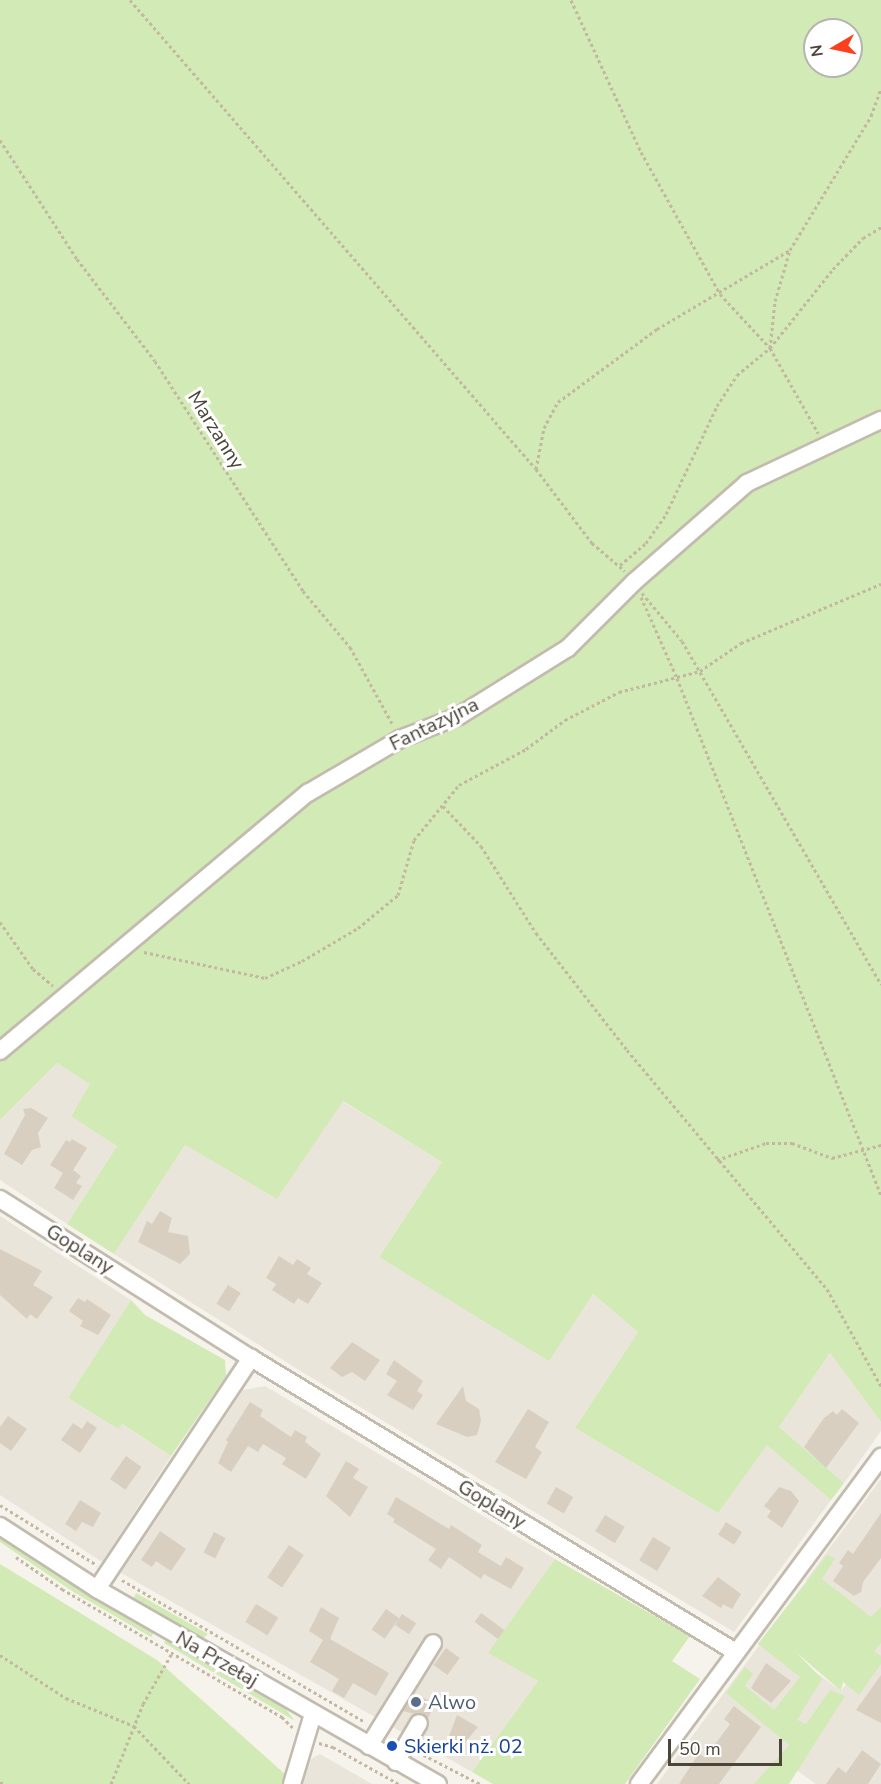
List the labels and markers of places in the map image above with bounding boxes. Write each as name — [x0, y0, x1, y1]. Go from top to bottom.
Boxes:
place label: Alwo — [428, 1690, 476, 1714]
marker: Alwo — [409, 1695, 423, 1709]
place label: Skierki nż. 02 — [404, 1734, 523, 1758]
marker: Skierki nż. 02 — [385, 1739, 399, 1753]

